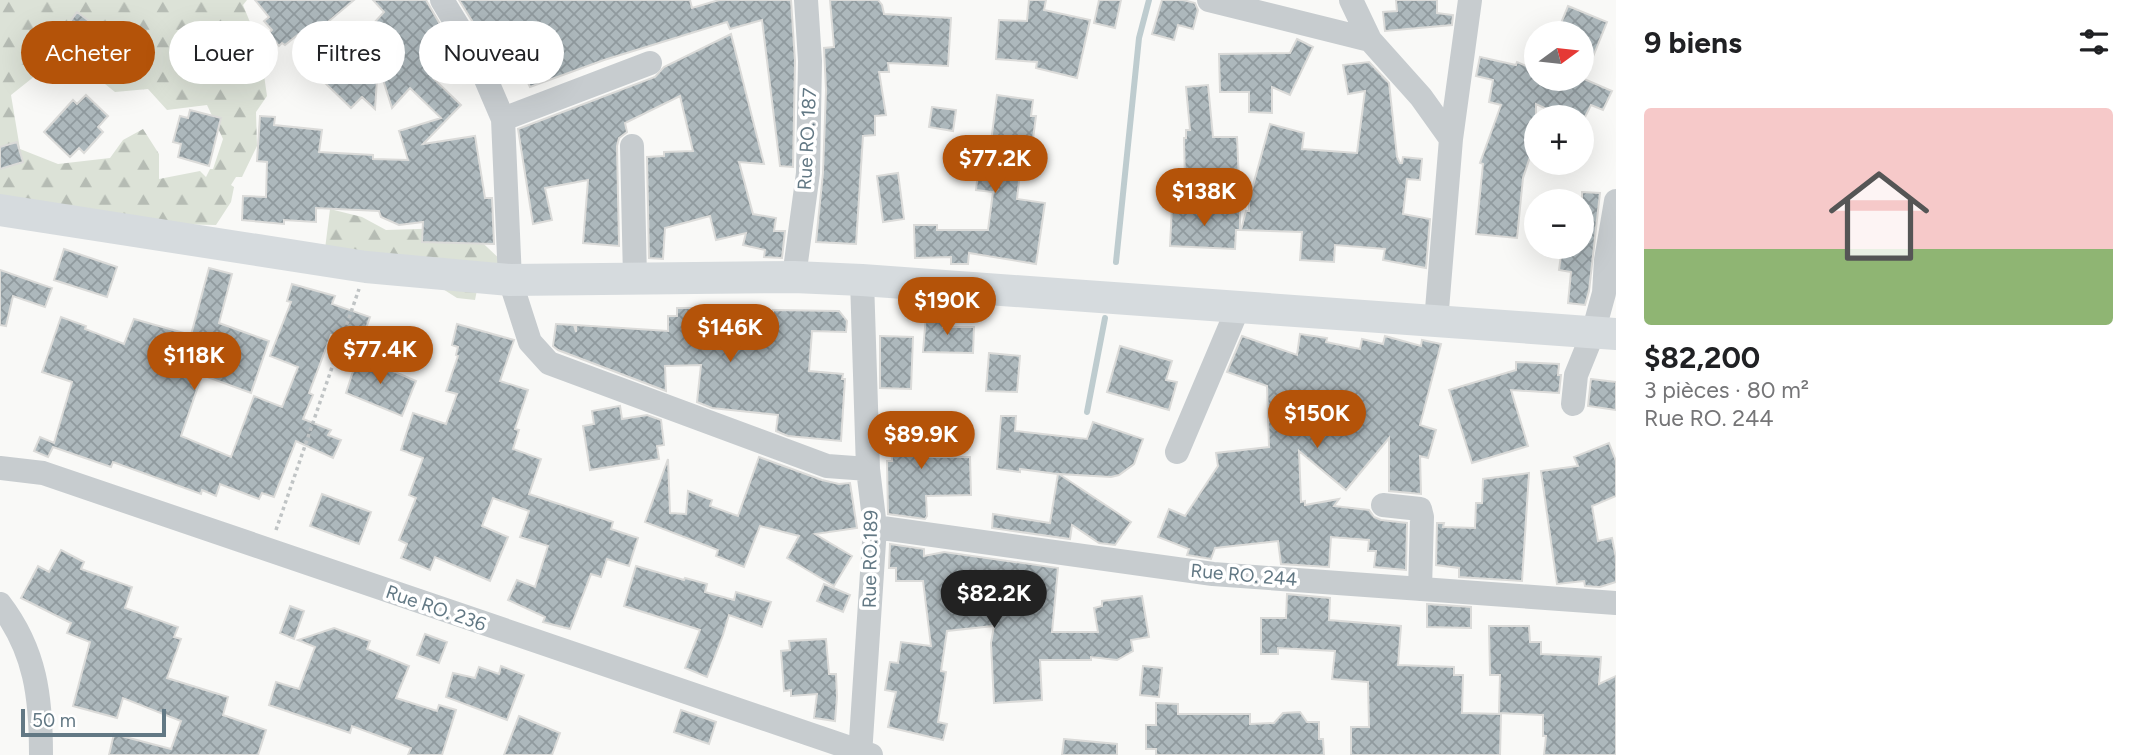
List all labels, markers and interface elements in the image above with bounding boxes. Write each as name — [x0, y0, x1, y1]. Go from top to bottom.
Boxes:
chip: Acheter — [21, 21, 155, 84]
chip: Louer — [169, 21, 278, 84]
chip: Filtres — [292, 21, 405, 84]
chip: Nouveau — [419, 21, 564, 84]
north arrow — [1524, 21, 1594, 91]
map controls — [1524, 21, 1594, 259]
icon: filters — [2075, 23, 2113, 61]
text: 9 biens — [1644, 24, 1742, 61]
street label: Rue RO. 187 — [793, 87, 821, 191]
button: + — [1524, 105, 1594, 175]
pin: $77.2K — [938, 136, 1052, 195]
text: $77.2K — [959, 144, 1031, 172]
icon: home — [1816, 153, 1942, 279]
pin: $138K — [1155, 168, 1253, 228]
text: $138K — [1172, 177, 1236, 205]
button: − — [1524, 189, 1594, 259]
pin: $190K — [898, 278, 996, 337]
text: $190K — [914, 286, 980, 314]
pin: $146K — [681, 304, 779, 364]
text: $146K — [697, 313, 763, 341]
pin: $77.4K — [323, 326, 437, 386]
pin: $118K — [145, 332, 243, 392]
text: $77.4K — [343, 335, 417, 363]
text: $82,200 — [1644, 339, 1760, 376]
text: $118K — [163, 341, 225, 369]
text: 3 pièces · 80 m² — [1644, 376, 1809, 404]
pin: $150K — [1268, 391, 1366, 450]
text: $150K — [1284, 399, 1350, 427]
text: Rue RO. 244 — [1644, 404, 1774, 432]
pin: $89.9K — [864, 412, 978, 471]
text: $89.9K — [884, 420, 958, 448]
street label: Rue RO.189 — [858, 510, 882, 608]
street label: Rue RO. 244 — [1190, 559, 1299, 591]
pin: $82.2K — [937, 570, 1051, 630]
text: $82.2K — [957, 579, 1031, 607]
street label: Rue RO. 236 — [383, 580, 489, 636]
scale bar — [21, 706, 166, 738]
text: 50 m — [32, 709, 76, 732]

